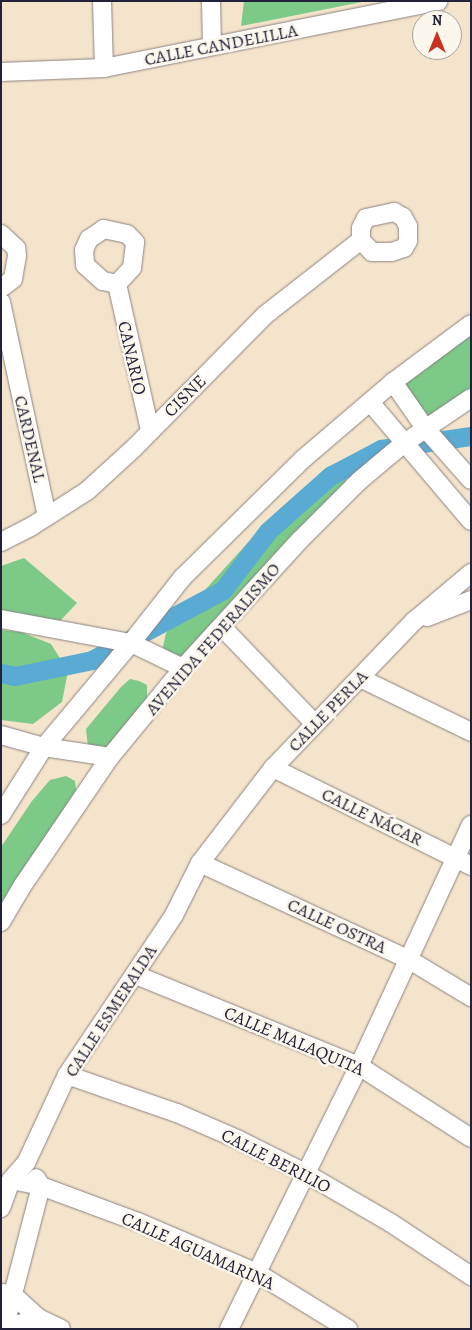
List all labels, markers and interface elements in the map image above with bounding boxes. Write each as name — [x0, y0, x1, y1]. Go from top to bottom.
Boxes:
north arrow — [412, 10, 462, 60]
text: N — [432, 11, 442, 30]
street label: CALLE CANDELILLA — [143, 20, 299, 70]
street label: CANARIO — [113, 319, 151, 397]
street label: CISNE — [159, 370, 211, 422]
street label: CARDENAL — [10, 393, 50, 485]
street label: AVENIDA FEDERALISMO — [141, 559, 285, 719]
street label: CALLE PERLA — [284, 666, 372, 756]
street label: CALLE NÁCAR — [318, 783, 426, 851]
street label: CALLE OSTRA — [284, 894, 390, 958]
street label: CALLE ESMERALDA — [60, 941, 162, 1081]
street label: CALLE MALAQUITA — [221, 1002, 367, 1080]
street label: CALLE BERILIO — [218, 1124, 334, 1198]
street label: CALLE AGUAMARINA — [118, 1208, 278, 1294]

